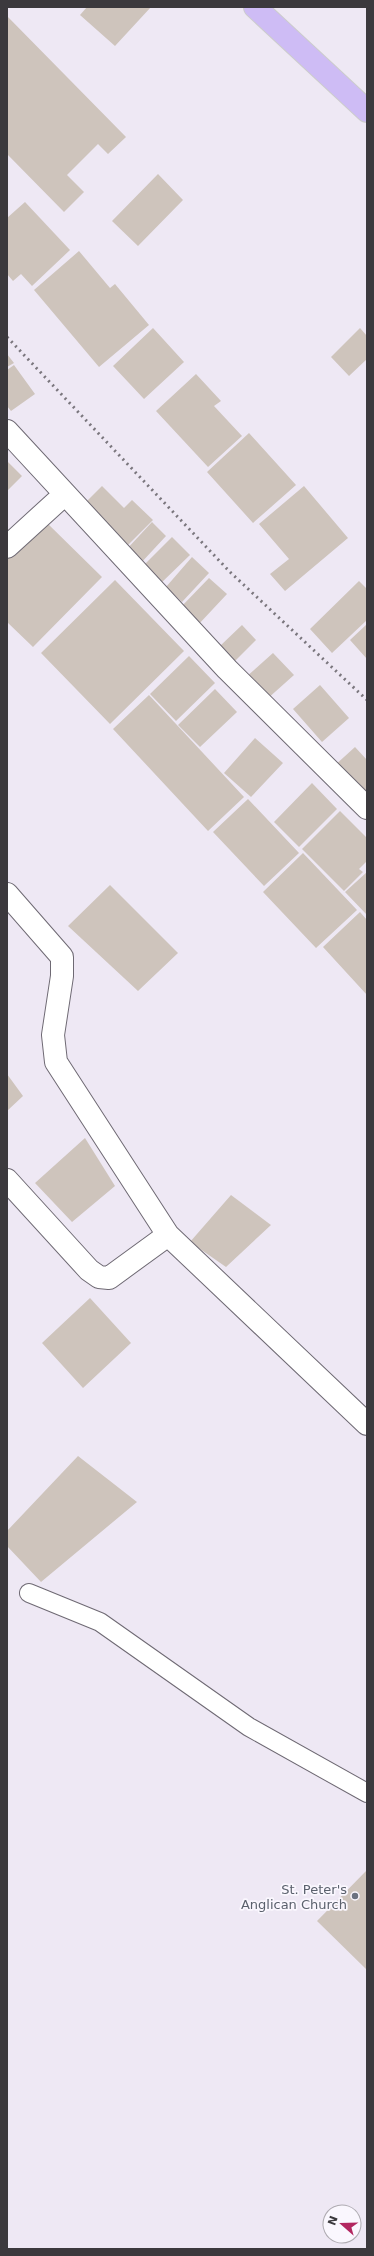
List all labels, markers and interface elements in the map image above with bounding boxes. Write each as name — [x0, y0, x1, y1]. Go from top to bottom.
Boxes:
place label: St. Peter's Anglican Church — [241, 1882, 347, 1912]
marker: St. Peter's Anglican Church — [350, 1891, 360, 1901]
north arrow — [322, 2204, 362, 2244]
text: N — [325, 2214, 341, 2227]

